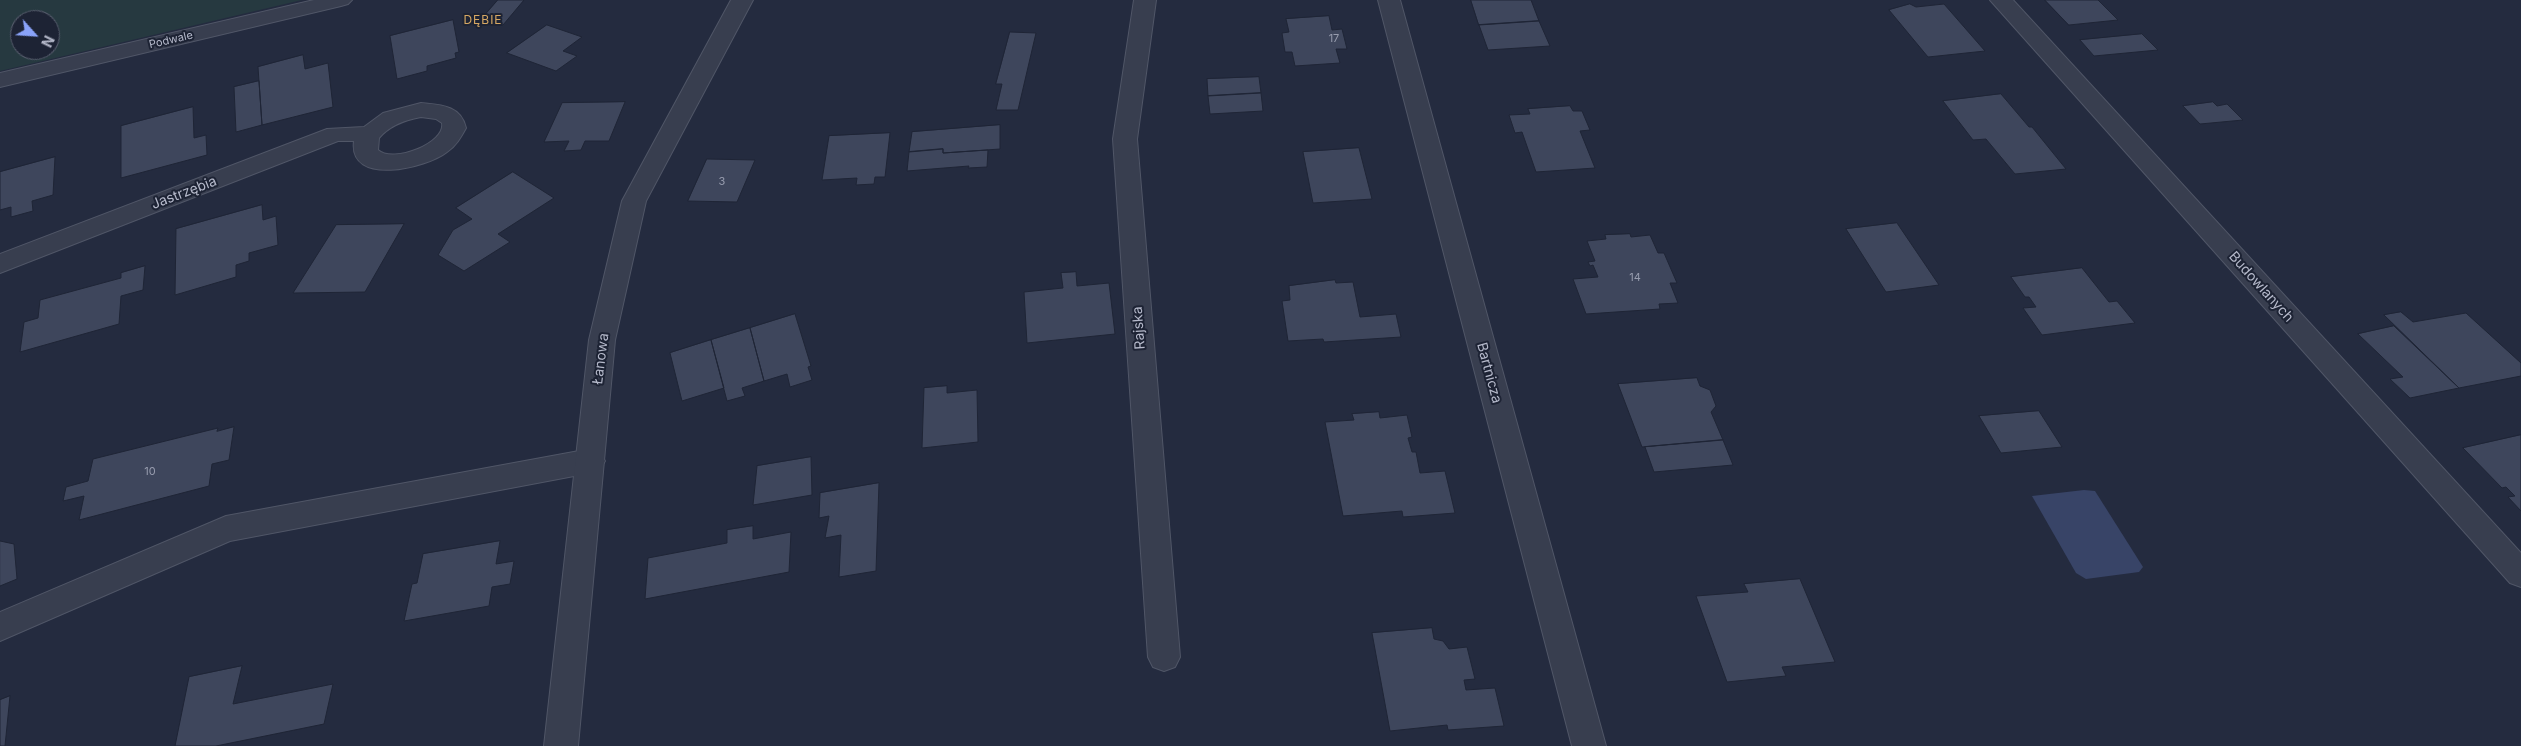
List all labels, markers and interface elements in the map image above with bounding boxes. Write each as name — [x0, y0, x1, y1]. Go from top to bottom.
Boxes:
north arrow — [10, 10, 60, 60]
district label: DĘBIE — [463, 13, 503, 27]
street label: Podwale — [148, 29, 194, 51]
house number: 17 — [1329, 32, 1339, 46]
text: N — [38, 33, 58, 50]
street label: Jastrzębia — [149, 173, 219, 213]
house number: 3 — [719, 175, 725, 189]
street label: Budowlanych — [2225, 248, 2297, 326]
house number: 14 — [1629, 271, 1641, 285]
street label: Rajska — [1129, 306, 1149, 350]
street label: Łanowa — [589, 332, 613, 386]
street label: Bartnicza — [1473, 341, 1505, 405]
house number: 10 — [144, 465, 156, 479]

